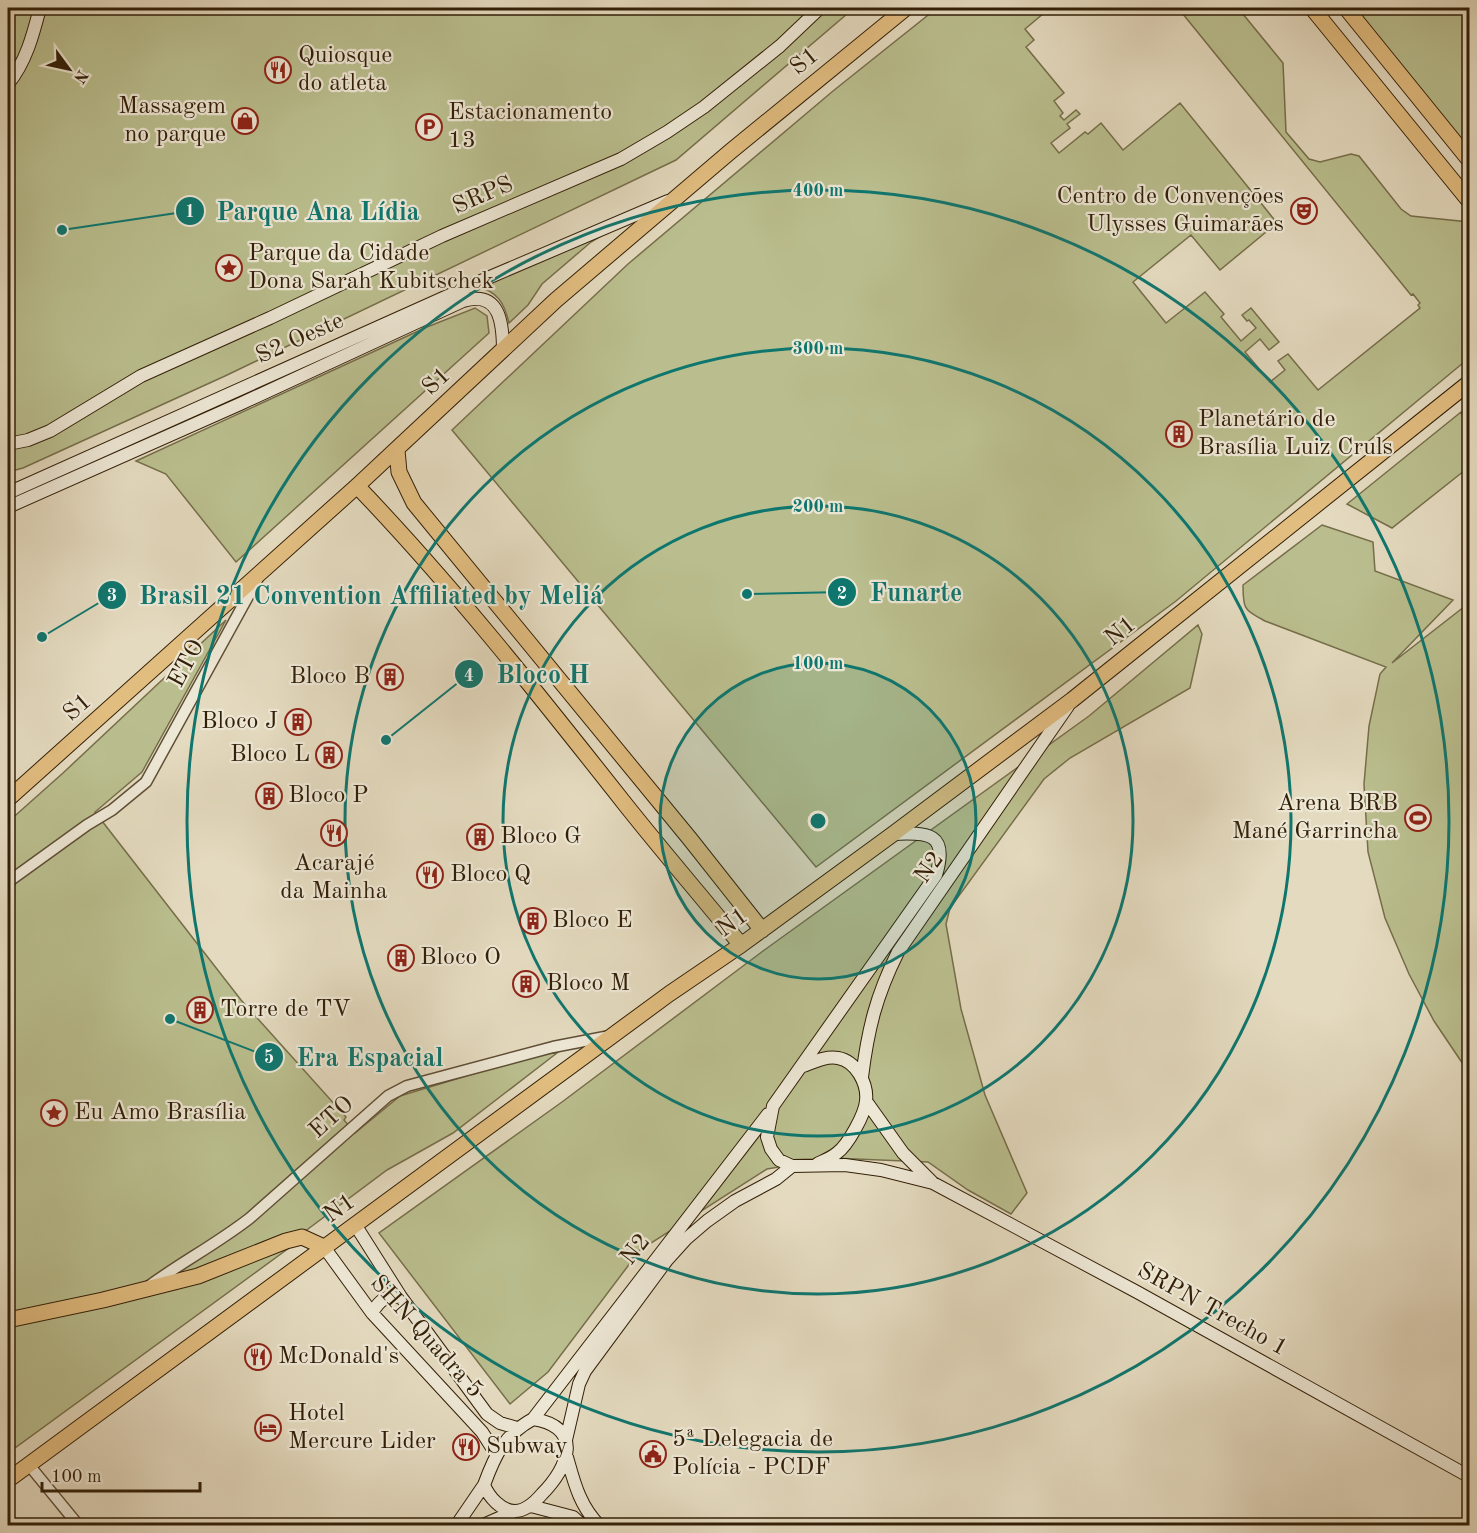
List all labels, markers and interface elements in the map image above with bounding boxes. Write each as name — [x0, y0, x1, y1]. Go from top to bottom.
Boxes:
north arrow — [39, 39, 99, 99]
place label: Quiosque do atleta — [298, 44, 392, 96]
street label: S1 — [786, 44, 824, 80]
restaurant icon: Quiosque do atleta — [263, 55, 293, 85]
text: N — [69, 67, 90, 86]
place label: Massagem no parque — [118, 95, 226, 147]
place label: Estacionamento 13 — [448, 101, 612, 153]
shop icon: Massagem no parque — [230, 106, 260, 136]
parking icon: Estacionamento 13 — [414, 112, 444, 142]
street label: SRPS — [449, 173, 517, 219]
text: 400 m — [793, 182, 843, 200]
place label: Centro de Convenções Ulysses Guimarães — [1056, 185, 1284, 237]
callout: Parque Ana Lídia — [175, 189, 432, 233]
theatre icon: Centro de Convenções Ulysses Guimarães — [1289, 196, 1319, 226]
text: Parque Ana Lídia — [216, 200, 420, 226]
text: 1 — [185, 203, 195, 221]
place label: Parque da Cidade Dona Sarah Kubitschek — [248, 242, 494, 294]
place icon: Parque da Cidade Dona Sarah Kubitschek — [214, 253, 244, 283]
street label: S2 Oeste — [253, 309, 347, 369]
text: 300 m — [793, 340, 843, 358]
street label: S1 — [418, 363, 456, 401]
place label: Planetário de Brasília Luiz Cruls — [1198, 408, 1393, 460]
building icon: Planetário de Brasília Luiz Cruls — [1164, 419, 1194, 449]
text: 200 m — [793, 498, 843, 516]
callout: Funarte — [827, 570, 974, 614]
callout: Brasil 21 Convention Affiliated by Meliá — [97, 573, 615, 617]
text: Funarte — [870, 581, 962, 607]
text: Brasil 21 Convention Affiliated by Meliá — [139, 584, 603, 610]
text: 2 — [837, 585, 847, 603]
text: 3 — [107, 587, 117, 605]
street label: N1 — [1101, 612, 1141, 652]
street label: ETO — [165, 636, 209, 692]
callout: Bloco H — [454, 652, 602, 696]
text: 100 m — [793, 655, 843, 673]
building icon: Bloco B — [375, 662, 405, 692]
text: Bloco H — [496, 663, 590, 689]
place label: Bloco B — [289, 665, 370, 689]
text: 4 — [464, 667, 474, 685]
street label: S1 — [59, 689, 97, 727]
building icon: Bloco J — [283, 707, 313, 737]
place label: Bloco J — [201, 710, 278, 734]
building icon: Bloco L — [314, 740, 344, 770]
place label: Bloco L — [230, 743, 310, 767]
building icon: Bloco P — [254, 781, 284, 811]
place label: Bloco P — [288, 784, 368, 808]
place label: Arena BRB Mané Garrincha — [1232, 792, 1398, 844]
sports icon: Arena BRB Mané Garrincha — [1403, 803, 1433, 833]
centre of rings — [808, 811, 828, 831]
restaurant icon: Acarajé da Mainha — [319, 818, 349, 848]
building icon: Bloco G — [465, 822, 495, 852]
place label: Bloco G — [500, 825, 581, 849]
street label: N2 — [911, 848, 949, 888]
place label: Acarajé da Mainha — [280, 852, 388, 904]
restaurant icon: Bloco Q — [415, 860, 445, 890]
place label: Bloco Q — [450, 863, 531, 887]
street label: N1 — [713, 904, 753, 942]
building icon: Bloco E — [518, 906, 548, 936]
place label: Bloco E — [552, 909, 633, 933]
building icon: Bloco O — [386, 943, 416, 973]
place label: Bloco O — [420, 946, 501, 970]
building icon: Bloco M — [511, 969, 541, 999]
place label: Bloco M — [546, 972, 630, 996]
building icon: Torre de TV — [185, 995, 215, 1025]
place label: Torre de TV — [220, 998, 351, 1022]
callout: Era Espacial — [254, 1035, 455, 1079]
text: Era Espacial — [296, 1046, 444, 1072]
text: 5 — [264, 1049, 274, 1067]
street label: ETO — [305, 1092, 359, 1144]
place icon: Eu Amo Brasília — [39, 1098, 69, 1128]
place label: Eu Amo Brasília — [74, 1101, 246, 1125]
street label: N1 — [320, 1190, 360, 1228]
street label: N2 — [617, 1230, 655, 1270]
street label: SRPN Trecho 1 — [1133, 1259, 1291, 1361]
street label: SHN Quadra 5 — [365, 1271, 487, 1403]
restaurant icon: McDonald's — [243, 1342, 273, 1372]
place label: McDonald's — [278, 1345, 399, 1369]
place label: Hotel Mercure Lider — [288, 1402, 436, 1454]
hotel icon: Hotel Mercure Lider — [253, 1413, 283, 1443]
place label: 5ª Delegacia de Polícia - PCDF — [672, 1428, 833, 1480]
restaurant icon: Subway — [451, 1432, 481, 1462]
place label: Subway — [486, 1435, 568, 1459]
public building icon: 5ª Delegacia de Polícia - PCDF — [638, 1439, 668, 1469]
scale bar — [42, 1455, 200, 1493]
text: 100 m — [51, 1468, 102, 1486]

